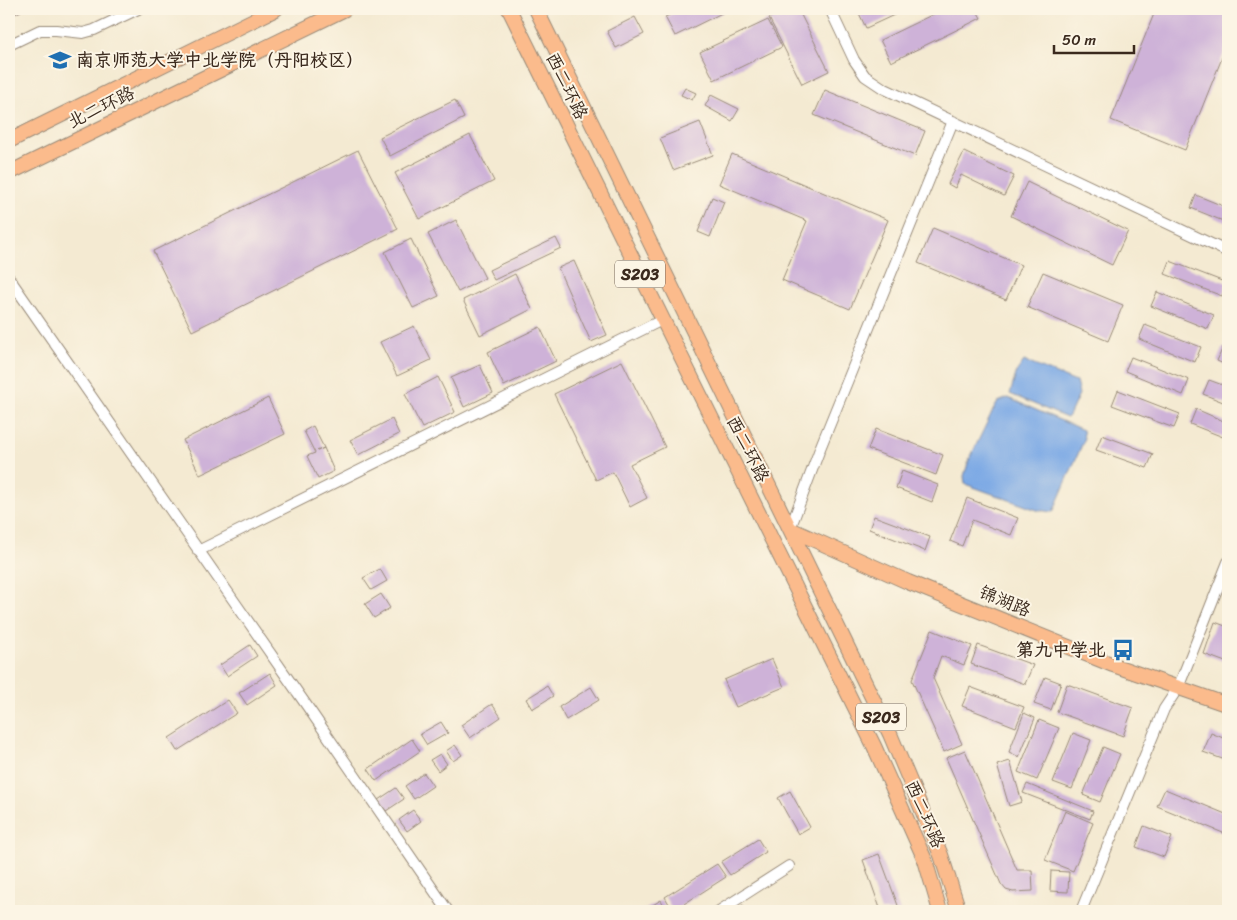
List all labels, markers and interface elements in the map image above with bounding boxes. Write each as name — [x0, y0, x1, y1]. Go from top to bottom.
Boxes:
scale bar — [1054, 22, 1134, 54]
text: 50 m — [1062, 27, 1097, 53]
place label: 南京师范大学中北学院（丹阳校区） — [76, 44, 364, 76]
school or university icon: 南京师范大学中北学院（丹阳校区） — [47, 47, 73, 73]
street label: 西二环路 — [537, 47, 597, 125]
street label: 北二环路 — [62, 77, 140, 137]
road number: S203 — [615, 260, 665, 288]
street label: 西二环路 — [717, 410, 779, 488]
street label: 锦湖路 — [974, 576, 1036, 626]
place label: 第九中学北 — [1016, 634, 1106, 666]
bus stop icon: 第九中学北 — [1110, 637, 1136, 663]
road number: S203 — [856, 704, 906, 730]
street label: 西二环路 — [896, 775, 954, 853]

